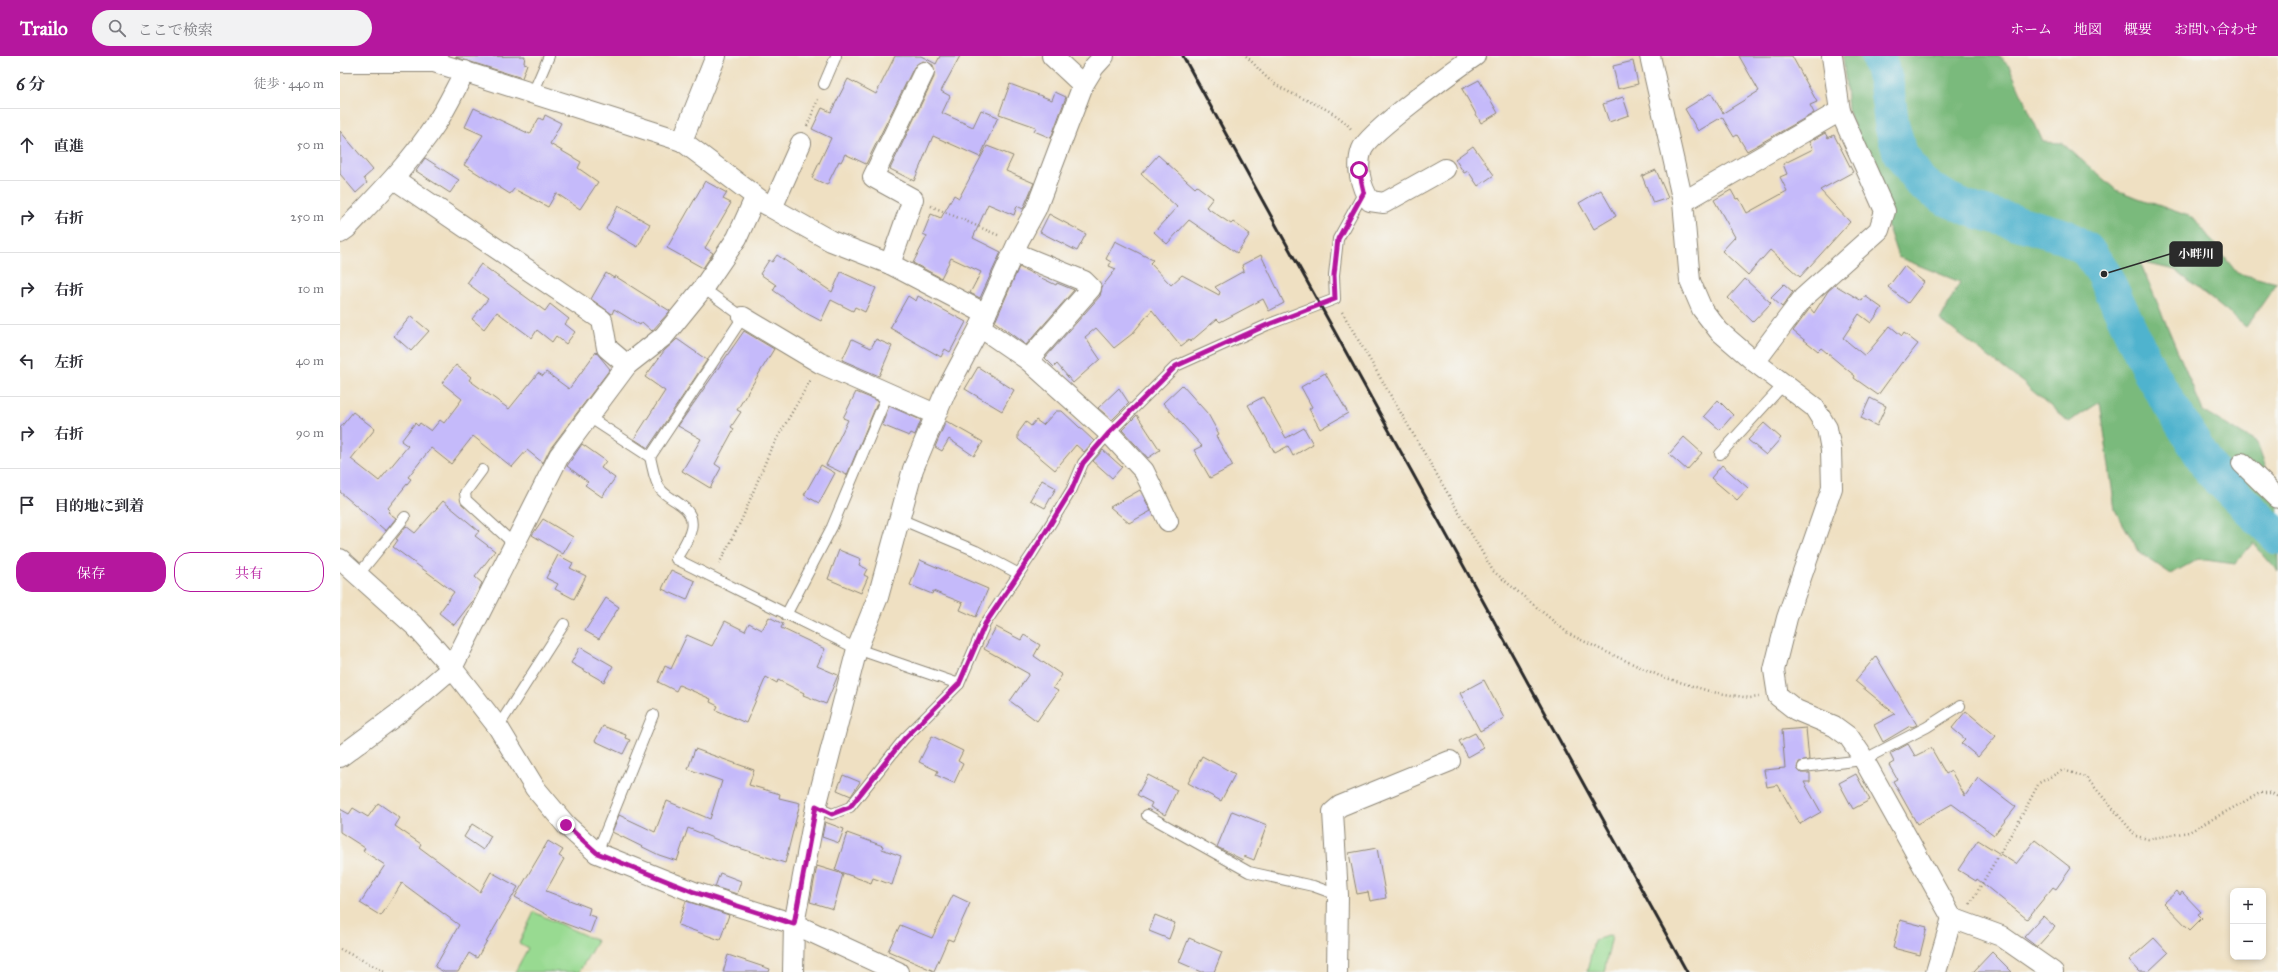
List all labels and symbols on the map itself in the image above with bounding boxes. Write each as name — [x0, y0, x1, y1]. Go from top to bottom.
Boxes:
route start — [1350, 161, 1368, 179]
callout: 小畔川 — [2170, 242, 2222, 266]
text: 小畔川 — [2178, 247, 2214, 261]
route end — [557, 816, 575, 834]

